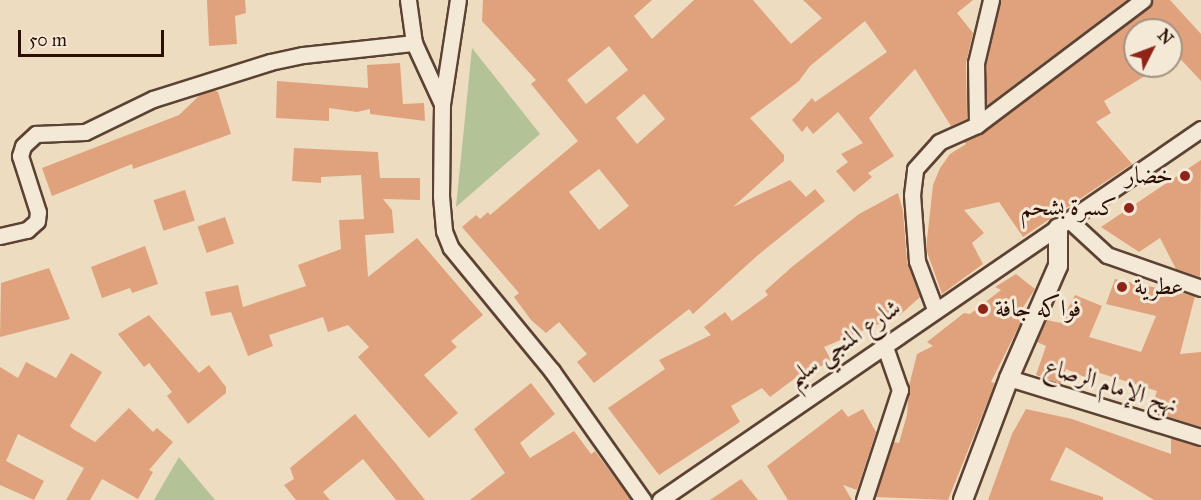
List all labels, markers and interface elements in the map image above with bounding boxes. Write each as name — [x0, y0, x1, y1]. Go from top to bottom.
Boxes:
scale bar — [21, 18, 166, 56]
north arrow — [1123, 18, 1183, 78]
text: N — [1154, 26, 1177, 48]
text: 50 m — [29, 29, 67, 51]
place label: خضار — [1125, 162, 1173, 190]
marker: خضار — [1178, 169, 1192, 183]
place label: كسرة بشحم — [1021, 194, 1117, 222]
marker: كسرة بشحم — [1122, 201, 1136, 215]
place label: عطرية — [1134, 273, 1183, 301]
marker: عطرية — [1115, 280, 1129, 294]
street label: شارع المنجي سليم — [782, 293, 906, 393]
place label: فواكه جافة — [995, 295, 1081, 323]
marker: فواكه جافة — [976, 302, 990, 316]
street label: نهج الإمام الرصاع — [1041, 352, 1181, 420]

